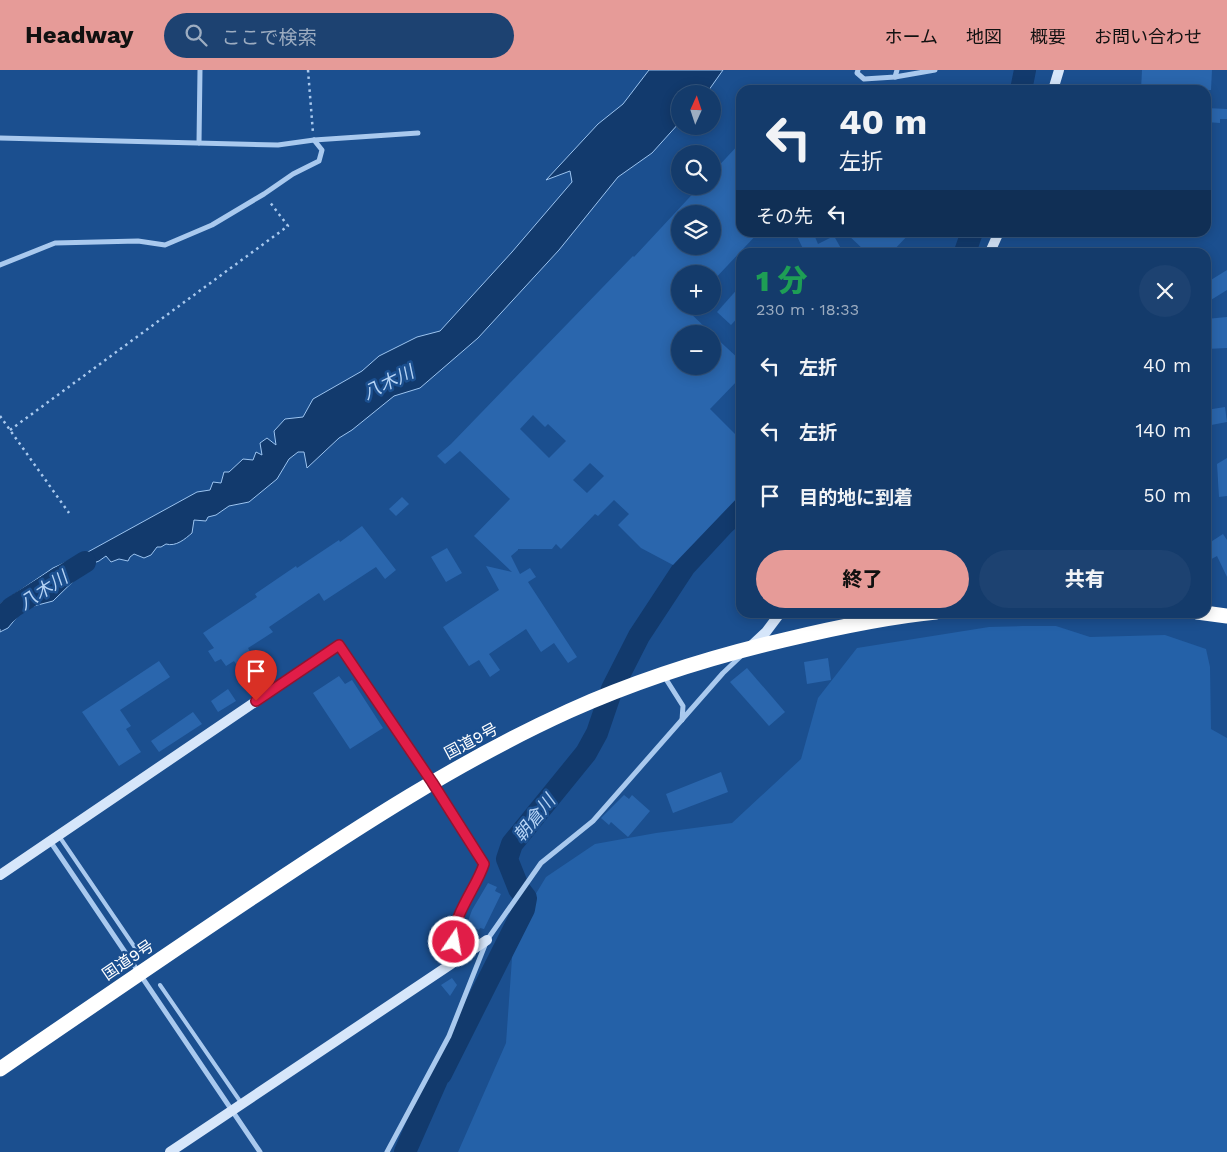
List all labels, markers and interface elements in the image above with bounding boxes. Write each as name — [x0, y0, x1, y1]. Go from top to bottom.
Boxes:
search box — [164, 13, 514, 58]
text: Headway — [25, 21, 134, 49]
icon: search — [182, 21, 210, 49]
text: ここで検索 — [222, 26, 317, 49]
text: ホーム — [885, 26, 938, 47]
text: 地図 — [966, 26, 1002, 47]
text: 概要 — [1030, 26, 1066, 47]
text: お問い合わせ — [1094, 26, 1202, 47]
north arrow — [671, 85, 721, 135]
map controls — [671, 85, 721, 375]
text: 40 m — [839, 101, 927, 143]
icon: left — [756, 105, 821, 170]
button: search — [671, 145, 721, 195]
text: 左折 — [839, 149, 883, 174]
icon: left — [823, 200, 851, 228]
button: layers — [671, 205, 721, 255]
text: その先 — [756, 205, 813, 228]
text: 1 分 — [756, 263, 807, 298]
button: + — [671, 265, 721, 315]
button: close — [1139, 265, 1191, 317]
text: 230 m · 18:33 — [756, 300, 859, 319]
button: − — [671, 325, 721, 375]
icon: left — [756, 352, 784, 380]
text: 40 m — [1143, 354, 1191, 377]
text: 左折 — [799, 356, 837, 379]
water label: 八木川 — [359, 360, 419, 403]
icon: left — [756, 417, 784, 445]
text: 140 m — [1136, 419, 1191, 442]
text: 左折 — [799, 421, 837, 444]
icon: arrive — [756, 482, 784, 510]
text: 50 m — [1144, 484, 1191, 507]
text: 目的地に到着 — [799, 486, 913, 509]
button: 終了 — [756, 550, 969, 608]
button: 共有 — [979, 550, 1191, 608]
water label: 八木川 — [15, 565, 73, 614]
pin — [235, 650, 277, 701]
icon: arrive — [242, 657, 270, 685]
street label: 国道9号 — [441, 719, 501, 763]
water label: 朝倉川 — [509, 789, 560, 846]
position arrow — [427, 915, 479, 967]
street label: 国道9号 — [99, 936, 157, 984]

